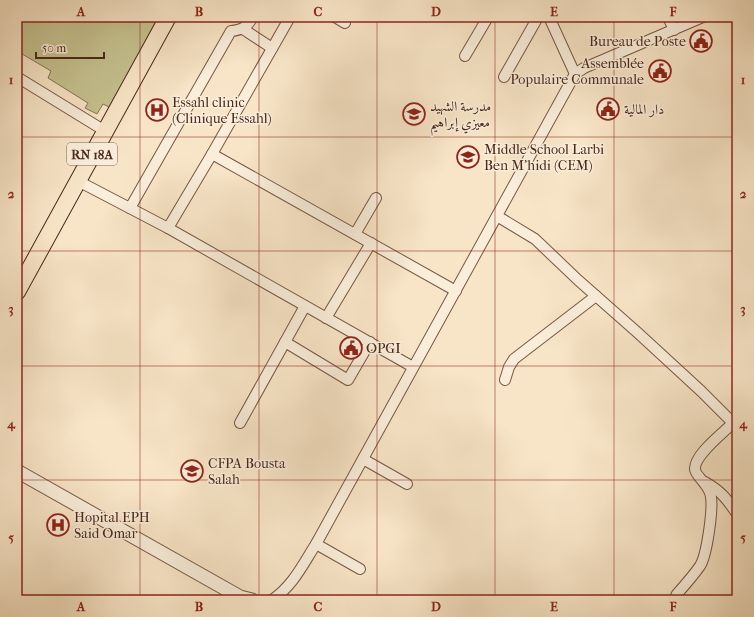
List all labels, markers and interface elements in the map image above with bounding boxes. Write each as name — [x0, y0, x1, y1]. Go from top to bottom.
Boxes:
text: A — [76, 4, 86, 19]
text: B — [195, 4, 204, 19]
text: C — [314, 4, 323, 19]
text: D — [431, 4, 441, 19]
text: E — [550, 4, 558, 19]
text: F — [669, 4, 677, 19]
public building icon: Bureau de Poste — [688, 28, 714, 54]
place label: Bureau de Poste — [589, 33, 686, 50]
scale bar — [36, 34, 104, 60]
text: 50 m — [42, 41, 66, 55]
place label: Assemblée Populaire Communale — [510, 55, 644, 88]
public building icon: Assemblée Populaire Communale — [647, 58, 673, 84]
text: 1 — [9, 72, 14, 87]
text: 1 — [741, 72, 746, 87]
place label: Essahl clinic (Clinique Essahl) — [172, 94, 272, 127]
public building icon: دار المالية — [595, 96, 621, 122]
hospital icon: Essahl clinic (Clinique Essahl) — [144, 97, 170, 123]
place label: مدرسة الشهيد معيزي إبراهيم — [430, 98, 491, 136]
school or university icon: مدرسة الشهيد معيزي إبراهيم — [401, 101, 427, 127]
place label: دار المالية — [624, 101, 664, 118]
place label: Middle School Larbi Ben M'hidi (CEM) — [484, 141, 604, 174]
road number: RN 18A — [67, 143, 117, 165]
school or university icon: Middle School Larbi Ben M'hidi (CEM) — [455, 144, 481, 170]
text: 2 — [8, 186, 15, 201]
text: 2 — [740, 186, 747, 201]
text: 3 — [8, 301, 14, 317]
text: 3 — [740, 301, 746, 317]
public building icon: OPGI — [338, 335, 364, 361]
place label: OPGI — [366, 340, 401, 357]
text: 4 — [6, 416, 16, 432]
text: 4 — [738, 416, 748, 432]
place label: CFPA Bousta Salah — [208, 455, 286, 488]
school or university icon: CFPA Bousta Salah — [179, 458, 205, 484]
place label: Hopital EPH Said Omar — [74, 509, 150, 542]
hospital icon: Hopital EPH Said Omar — [45, 512, 71, 538]
text: 5 — [8, 530, 14, 545]
text: 5 — [740, 530, 746, 545]
text: A — [76, 599, 86, 614]
text: B — [195, 599, 204, 614]
text: C — [314, 599, 323, 614]
text: D — [431, 599, 441, 614]
text: E — [550, 599, 558, 614]
text: F — [669, 599, 677, 614]

